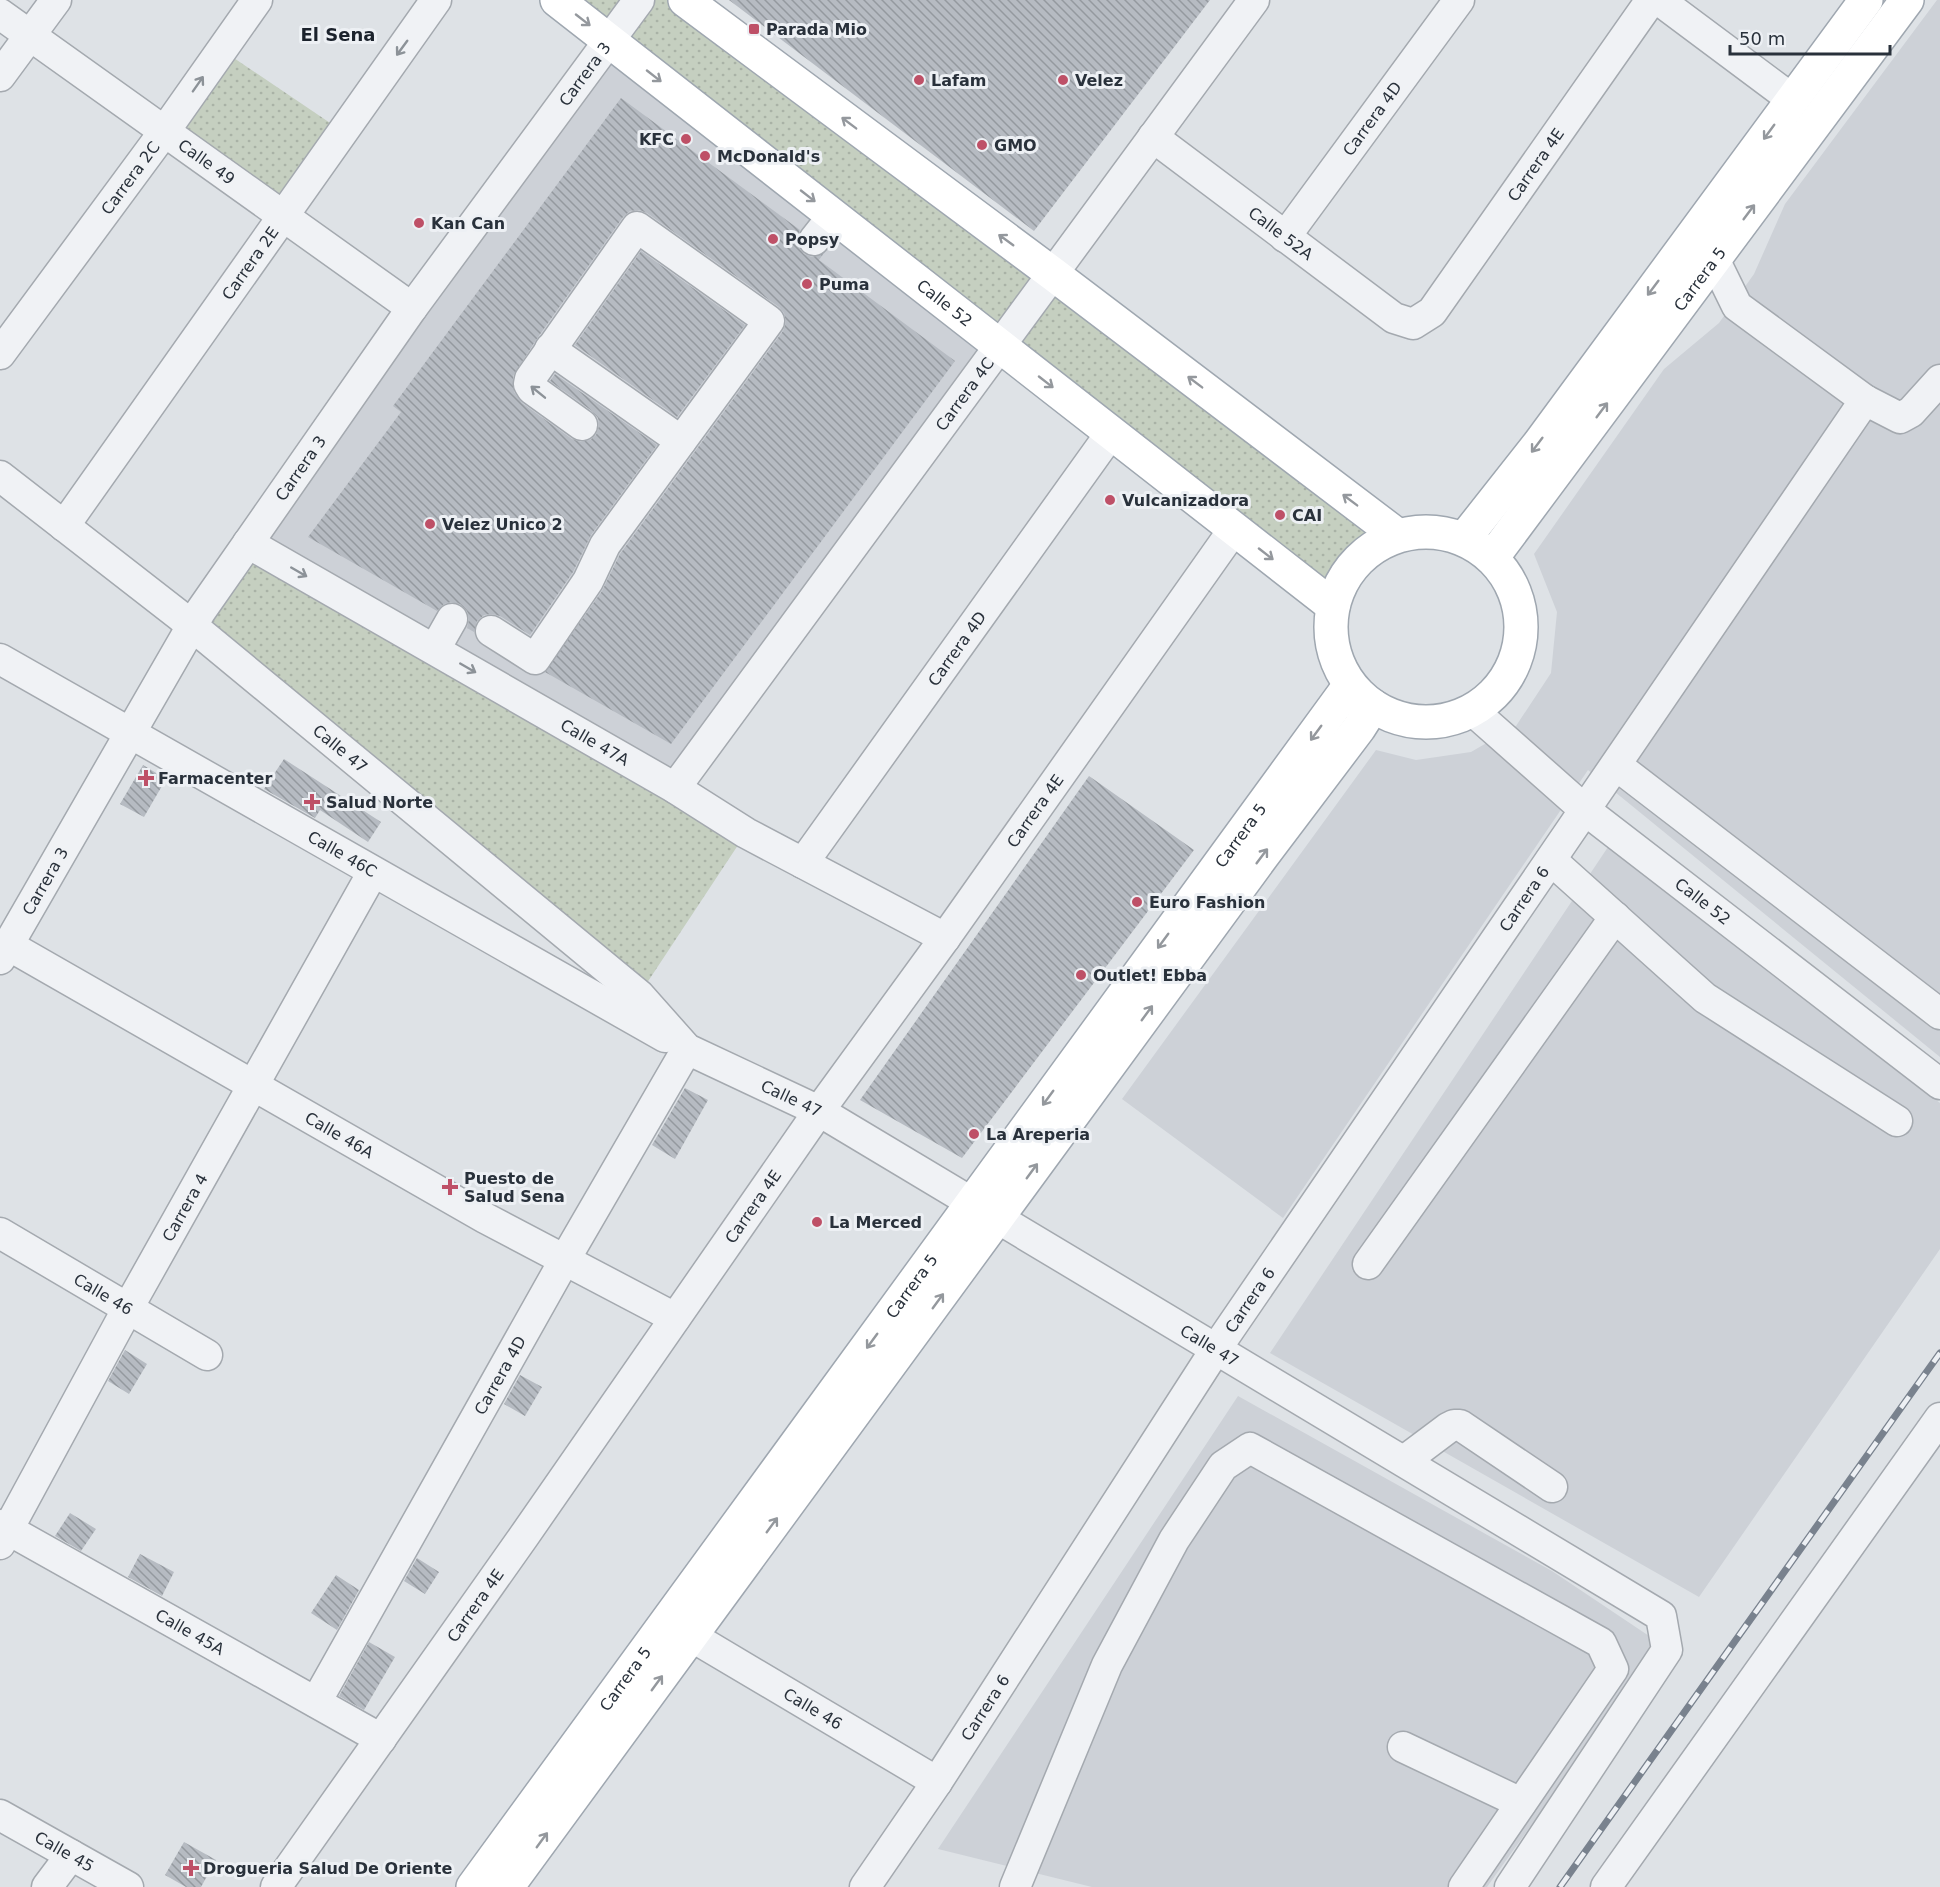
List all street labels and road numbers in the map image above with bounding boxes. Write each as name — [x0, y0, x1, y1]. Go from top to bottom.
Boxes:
street label: Carrera 3 — [555, 38, 614, 110]
street label: Carrera 4D — [1338, 78, 1406, 159]
street label: Carrera 4E — [1503, 124, 1568, 205]
street label: Calle 49 — [175, 135, 239, 188]
street label: Carrera 2C — [97, 138, 163, 218]
street label: Calle 52A — [1245, 203, 1317, 264]
street label: Carrera 2E — [218, 223, 282, 303]
street label: Carrera 5 — [1670, 243, 1730, 315]
street label: Calle 52 — [913, 275, 976, 330]
street label: Carrera 4C — [931, 354, 998, 434]
street label: Carrera 3 — [271, 432, 330, 504]
street label: Carrera 4D — [924, 607, 990, 689]
street label: Calle 47A — [557, 715, 633, 769]
street label: Calle 47 — [309, 720, 372, 776]
street label: Carrera 4E — [1003, 770, 1067, 851]
street label: Carrera 5 — [1211, 799, 1270, 871]
street label: Calle 46C — [305, 827, 380, 881]
street label: Carrera 3 — [18, 844, 72, 918]
street label: Carrera 6 — [1495, 862, 1553, 935]
street label: Calle 52 — [1671, 874, 1735, 929]
street label: Calle 47 — [758, 1076, 825, 1121]
street label: Calle 46A — [302, 1108, 377, 1162]
street label: Carrera 4E — [721, 1166, 785, 1247]
street label: Carrera 4 — [158, 1170, 211, 1245]
street label: Carrera 5 — [882, 1250, 941, 1322]
street label: Carrera 6 — [1221, 1263, 1279, 1336]
street label: Calle 46 — [70, 1269, 136, 1319]
street label: Calle 47 — [1177, 1320, 1243, 1370]
street label: Carrera 4D — [470, 1332, 530, 1418]
street label: Carrera 4E — [443, 1565, 507, 1645]
street label: Calle 45A — [152, 1605, 228, 1659]
street label: Carrera 5 — [595, 1643, 655, 1714]
street label: Carrera 6 — [957, 1671, 1013, 1744]
street label: Calle 46 — [780, 1684, 846, 1733]
street label: Calle 45 — [31, 1827, 98, 1876]

